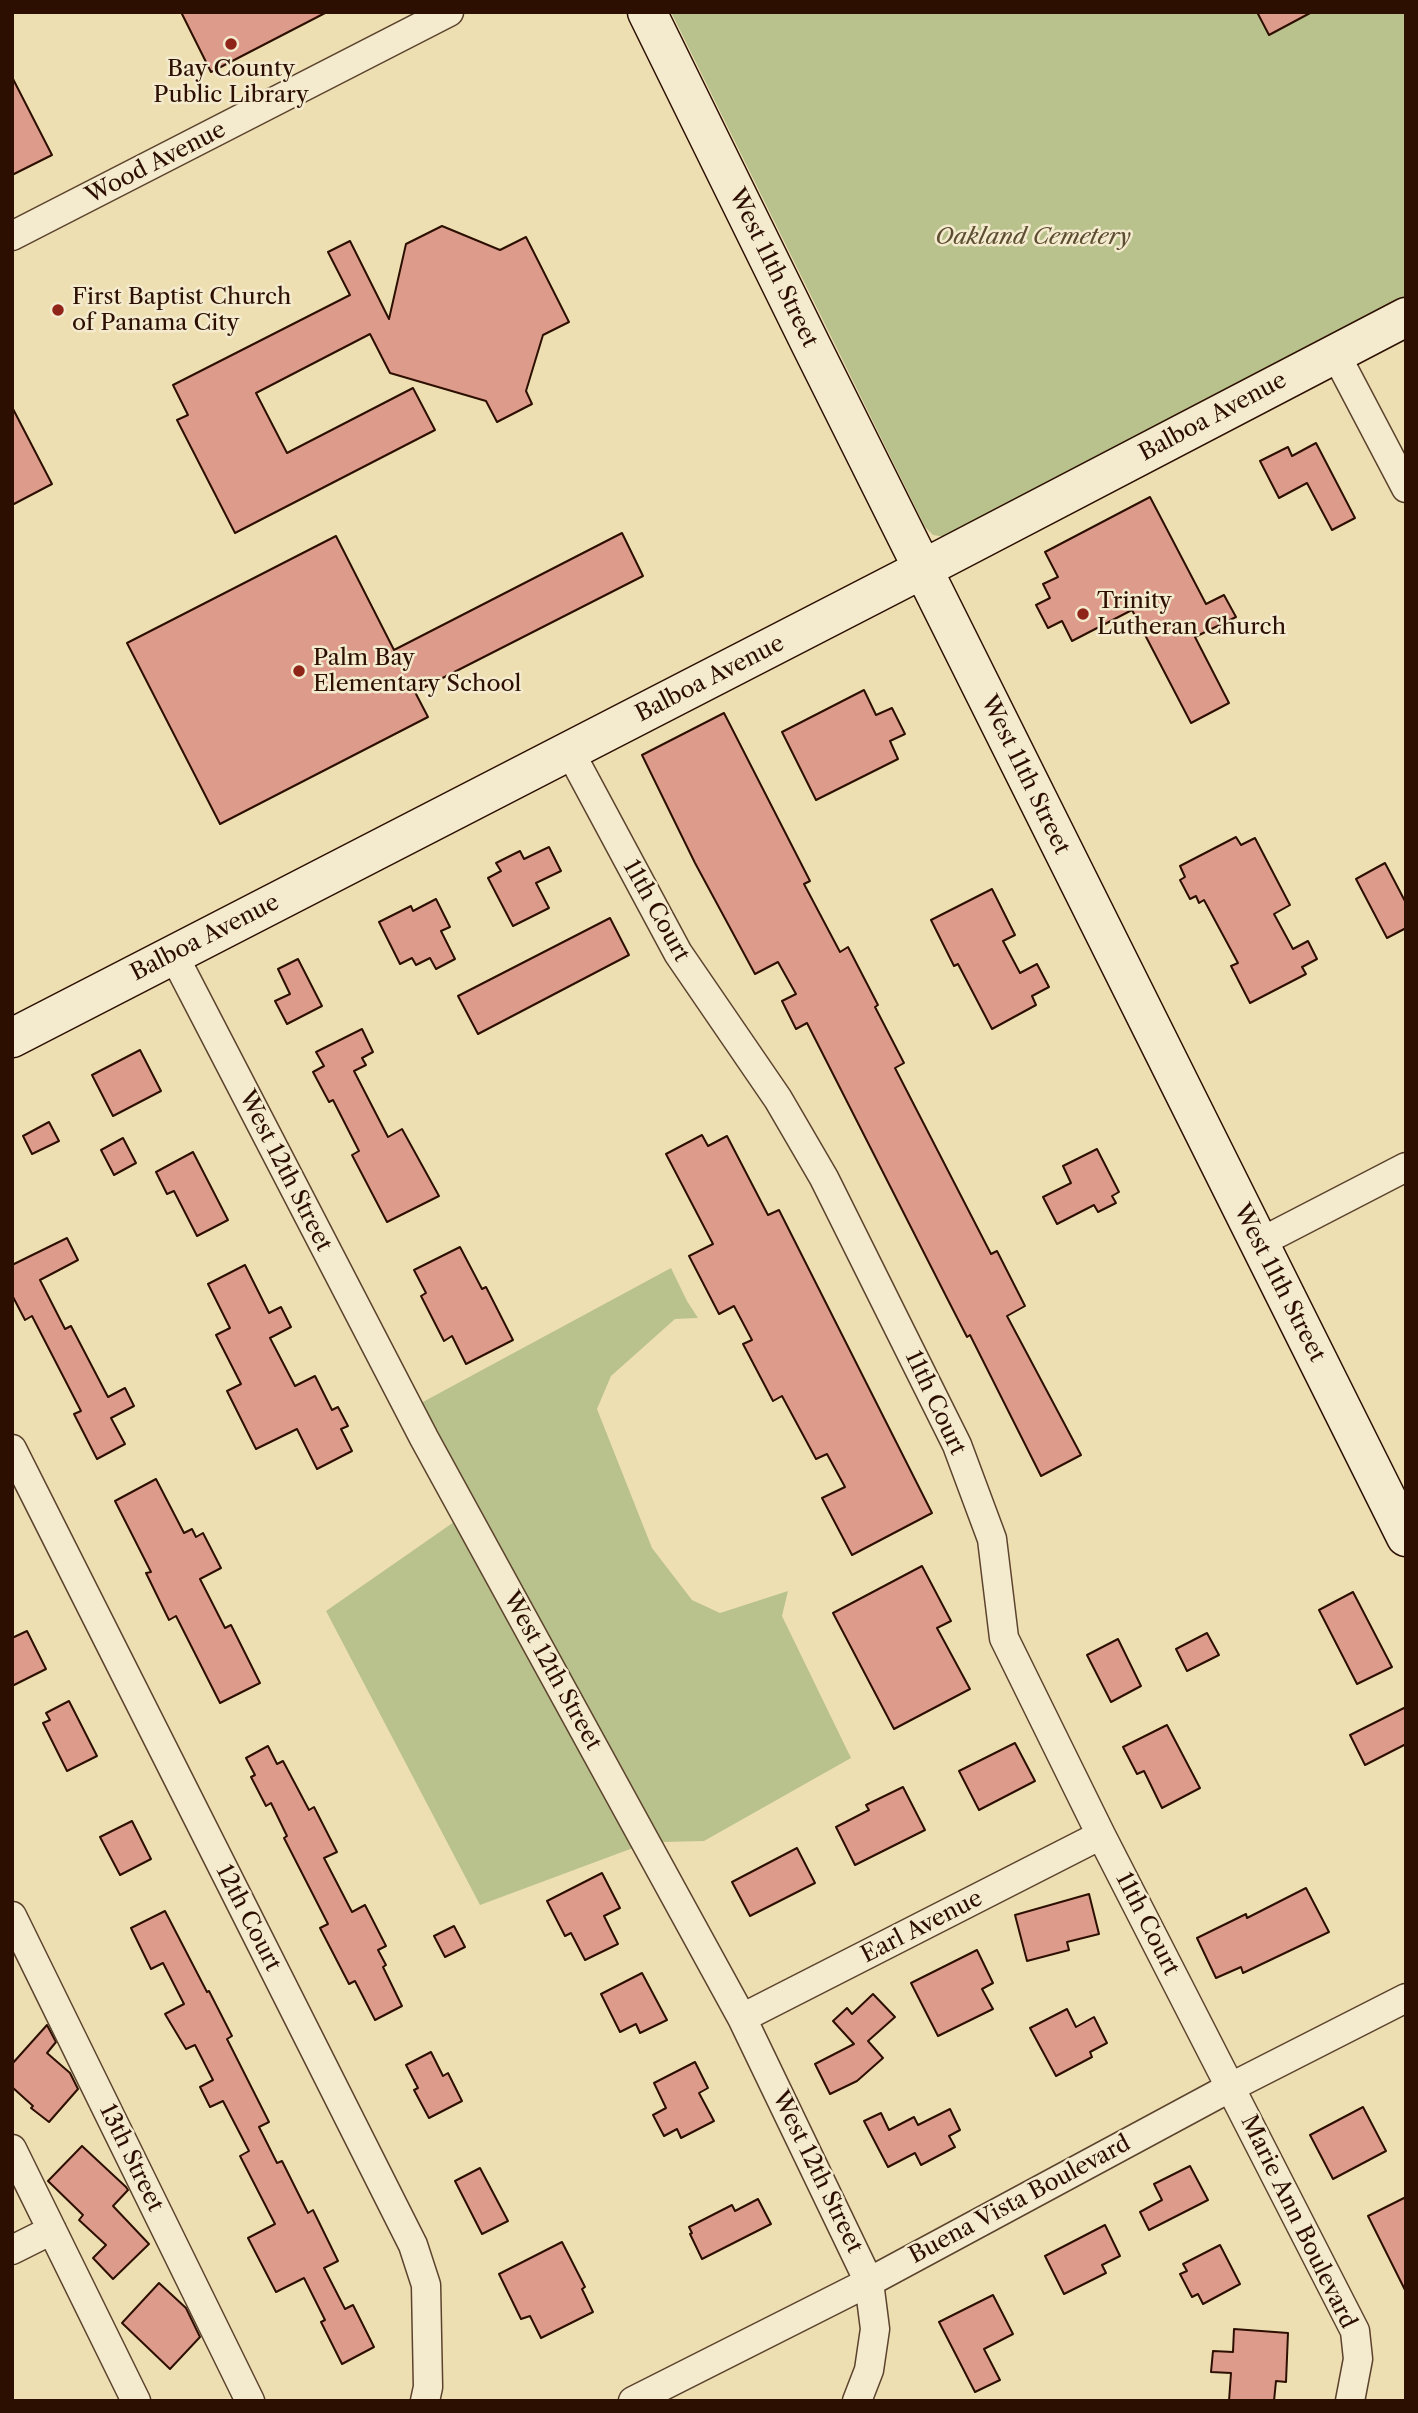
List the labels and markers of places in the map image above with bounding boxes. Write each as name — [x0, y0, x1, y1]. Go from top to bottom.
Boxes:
marker: Bay County Public Library — [223, 36, 239, 52]
place label: Bay County Public Library — [153, 55, 309, 109]
place label: First Baptist Church of Panama City — [72, 283, 292, 337]
marker: First Baptist Church of Panama City — [50, 302, 66, 318]
place label: Trinity Lutheran Church — [1097, 587, 1286, 641]
marker: Trinity Lutheran Church — [1075, 606, 1091, 622]
place label: Palm Bay Elementary School — [313, 644, 521, 698]
marker: Palm Bay Elementary School — [291, 663, 307, 679]

